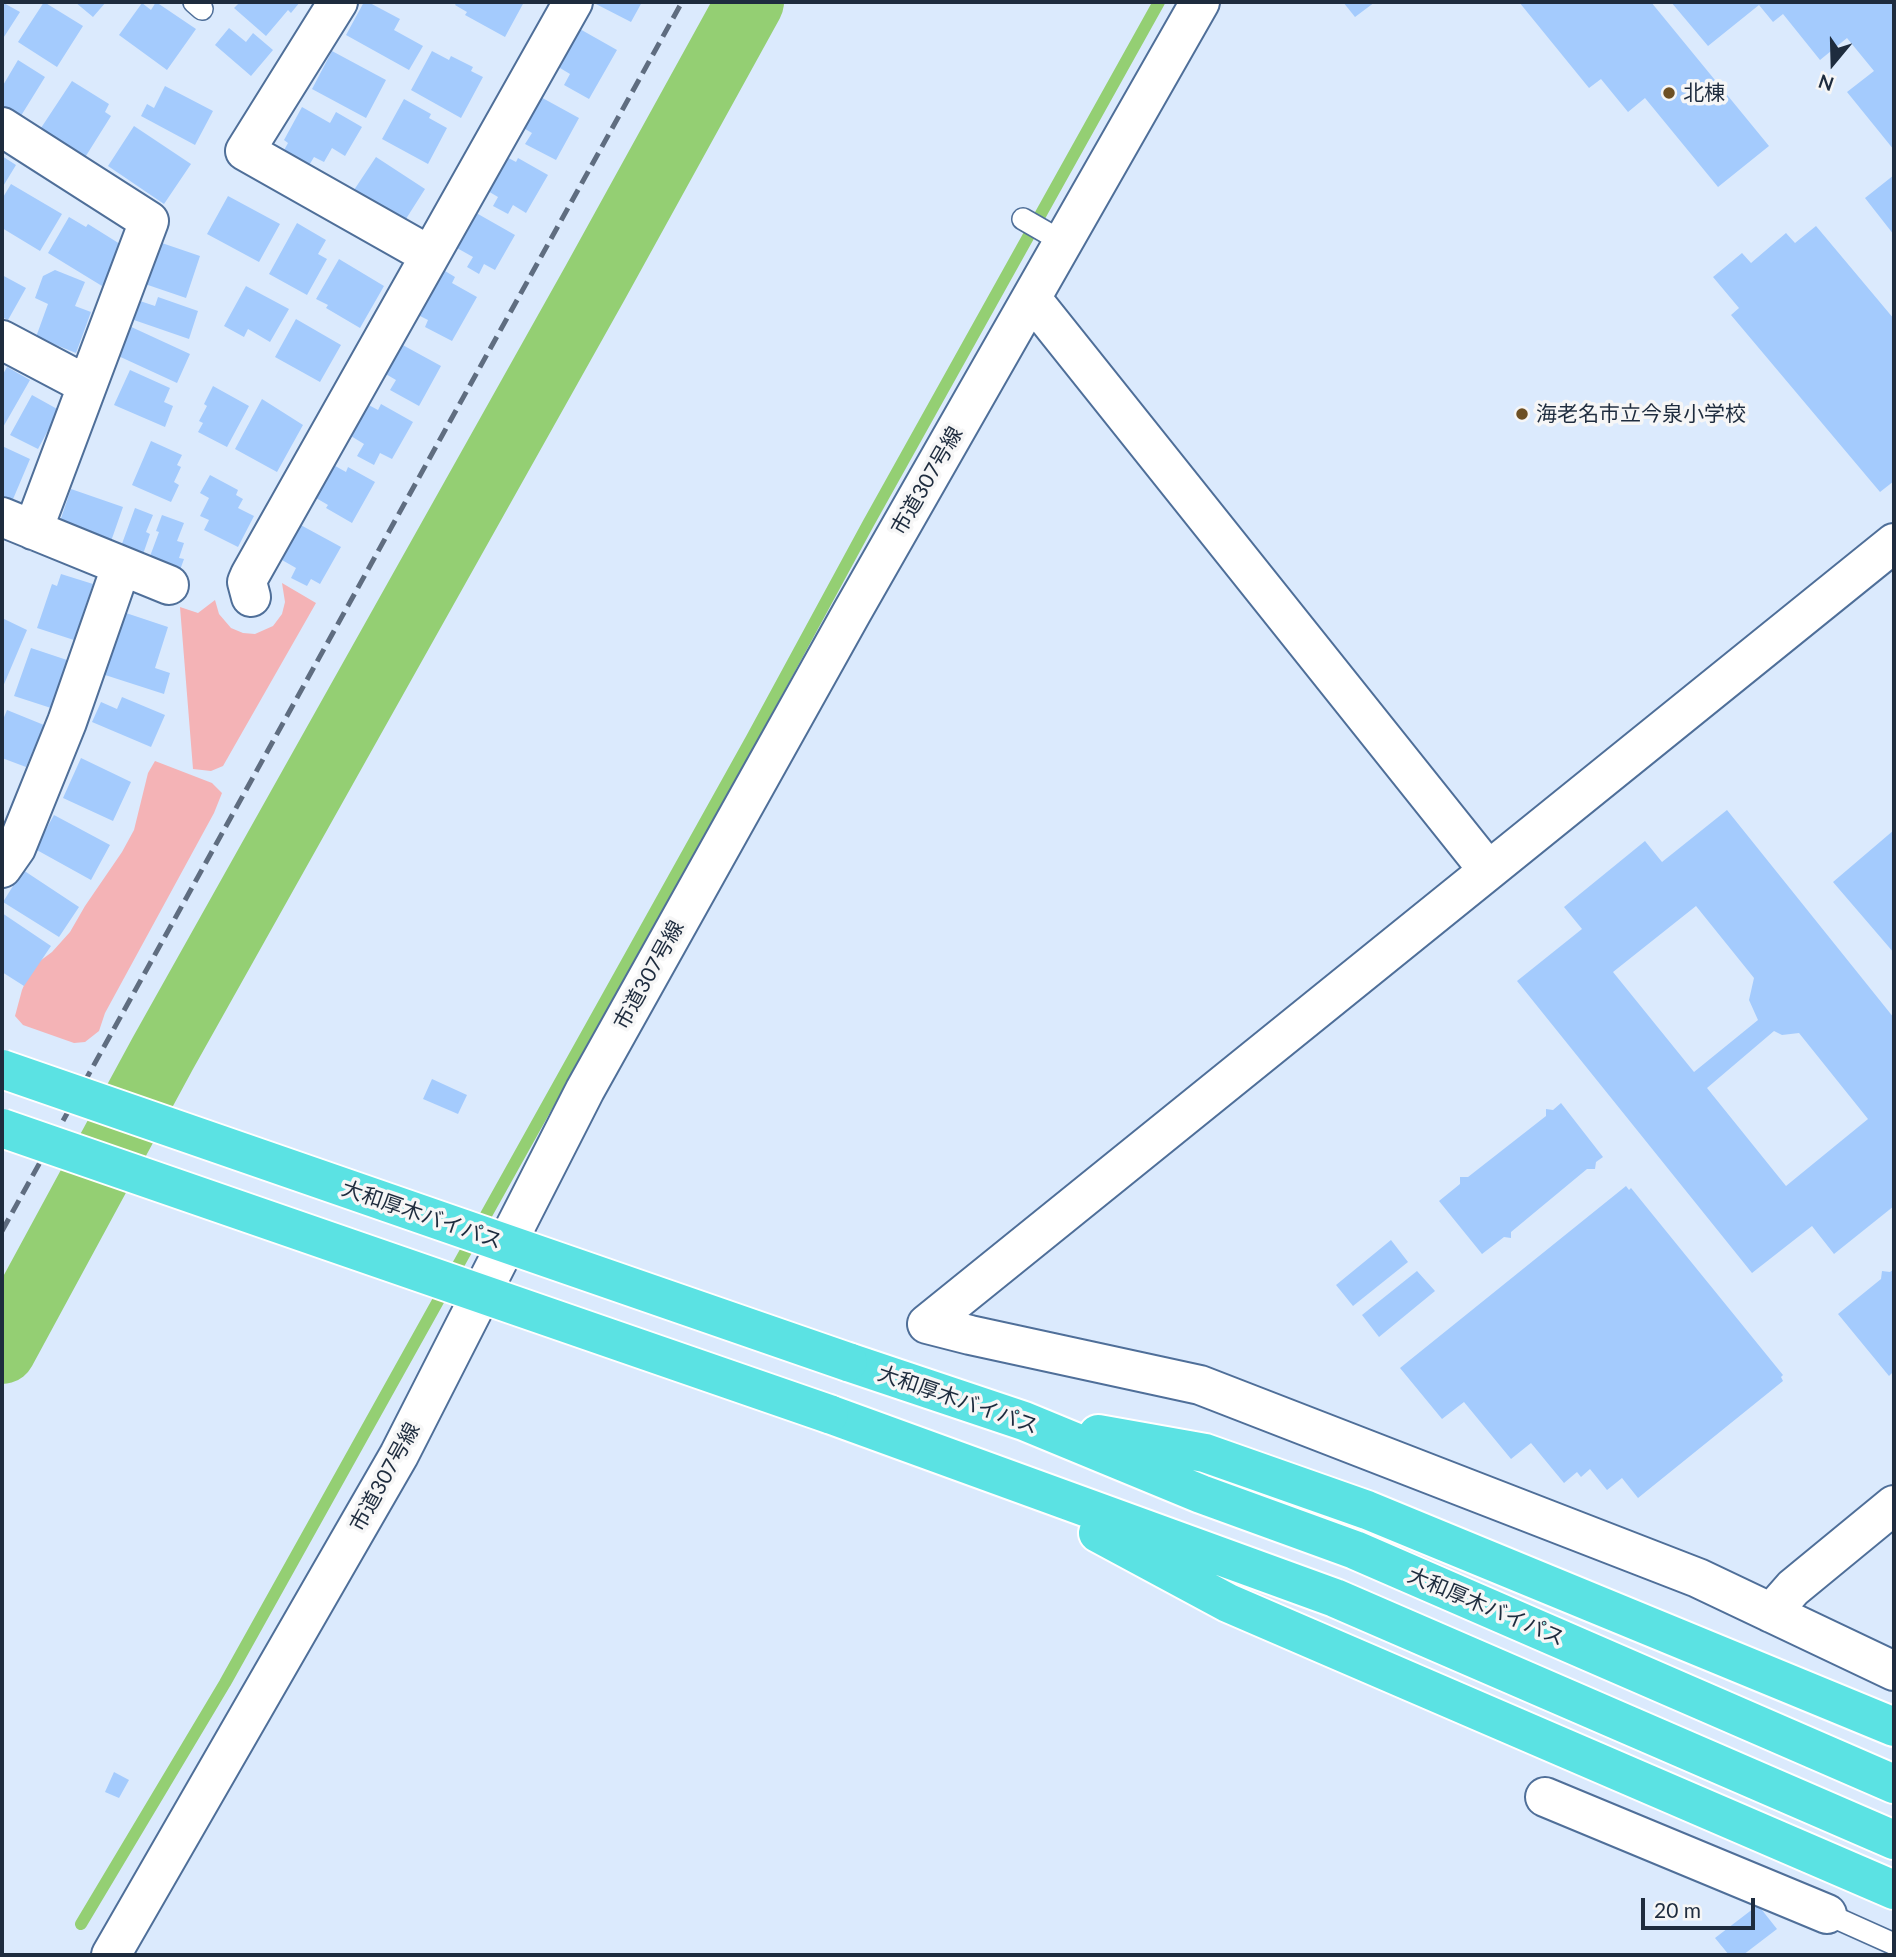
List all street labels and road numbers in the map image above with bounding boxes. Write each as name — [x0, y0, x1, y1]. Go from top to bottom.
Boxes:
street label: 市道307号線 — [886, 423, 968, 539]
street label: 市道307号線 — [609, 916, 689, 1034]
street label: 大和厚木バイパス — [338, 1176, 506, 1254]
street label: 大和厚木バイパス — [874, 1361, 1042, 1439]
street label: 市道307号線 — [345, 1418, 425, 1536]
street label: 大和厚木バイパス — [1404, 1563, 1568, 1651]

